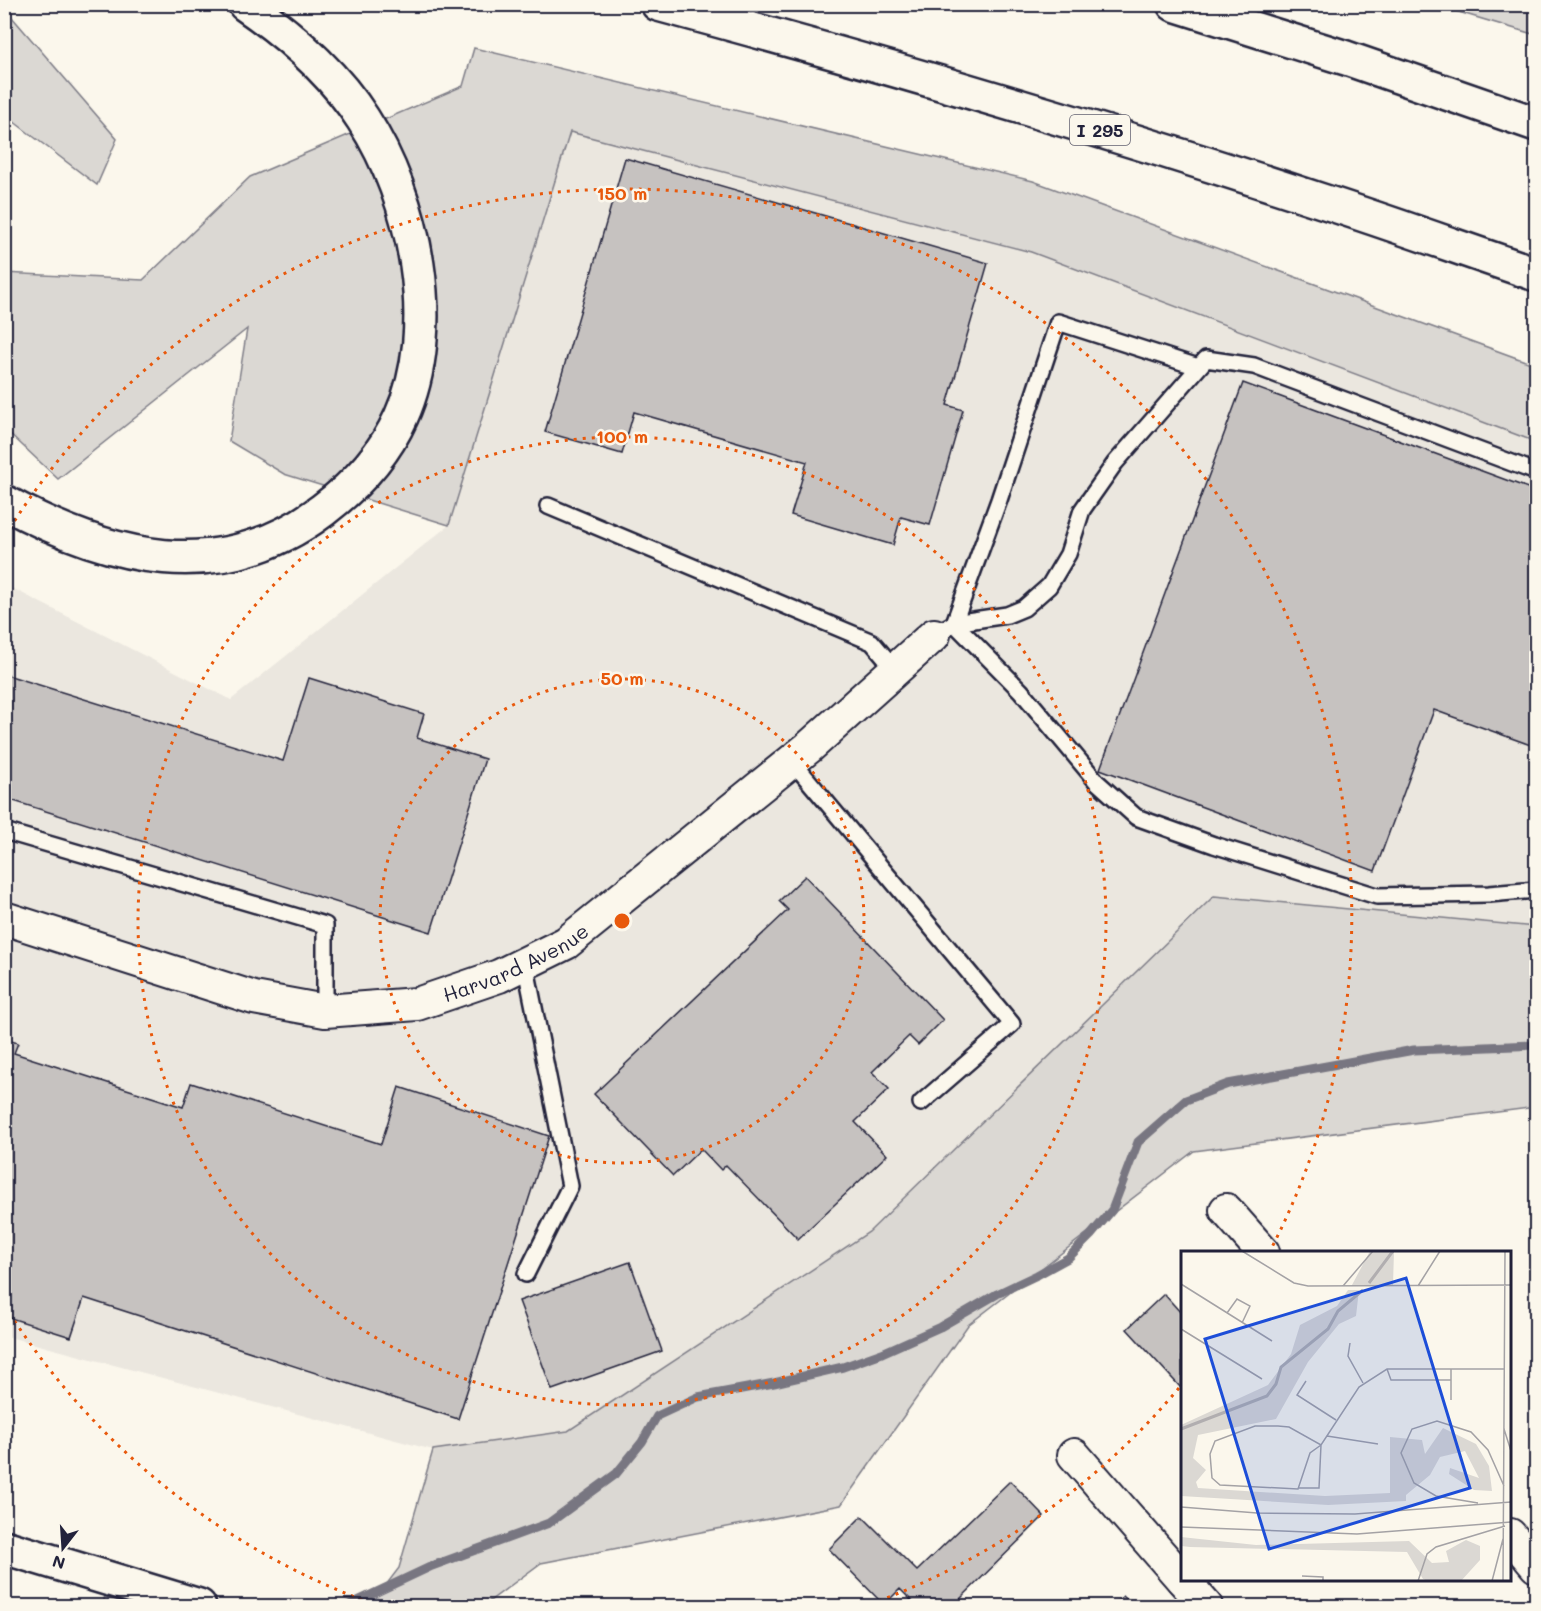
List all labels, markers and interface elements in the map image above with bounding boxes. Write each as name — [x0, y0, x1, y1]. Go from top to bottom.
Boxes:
road number: I 295 — [1070, 115, 1130, 145]
text: 150 m — [597, 181, 647, 205]
text: 100 m — [596, 424, 648, 448]
text: 50 m — [601, 666, 643, 690]
centre of rings — [612, 911, 632, 931]
street label: Harvard Avenue — [439, 917, 594, 1007]
inset map — [1181, 1251, 1511, 1581]
north arrow — [33, 1518, 93, 1578]
text: N — [50, 1551, 67, 1575]

